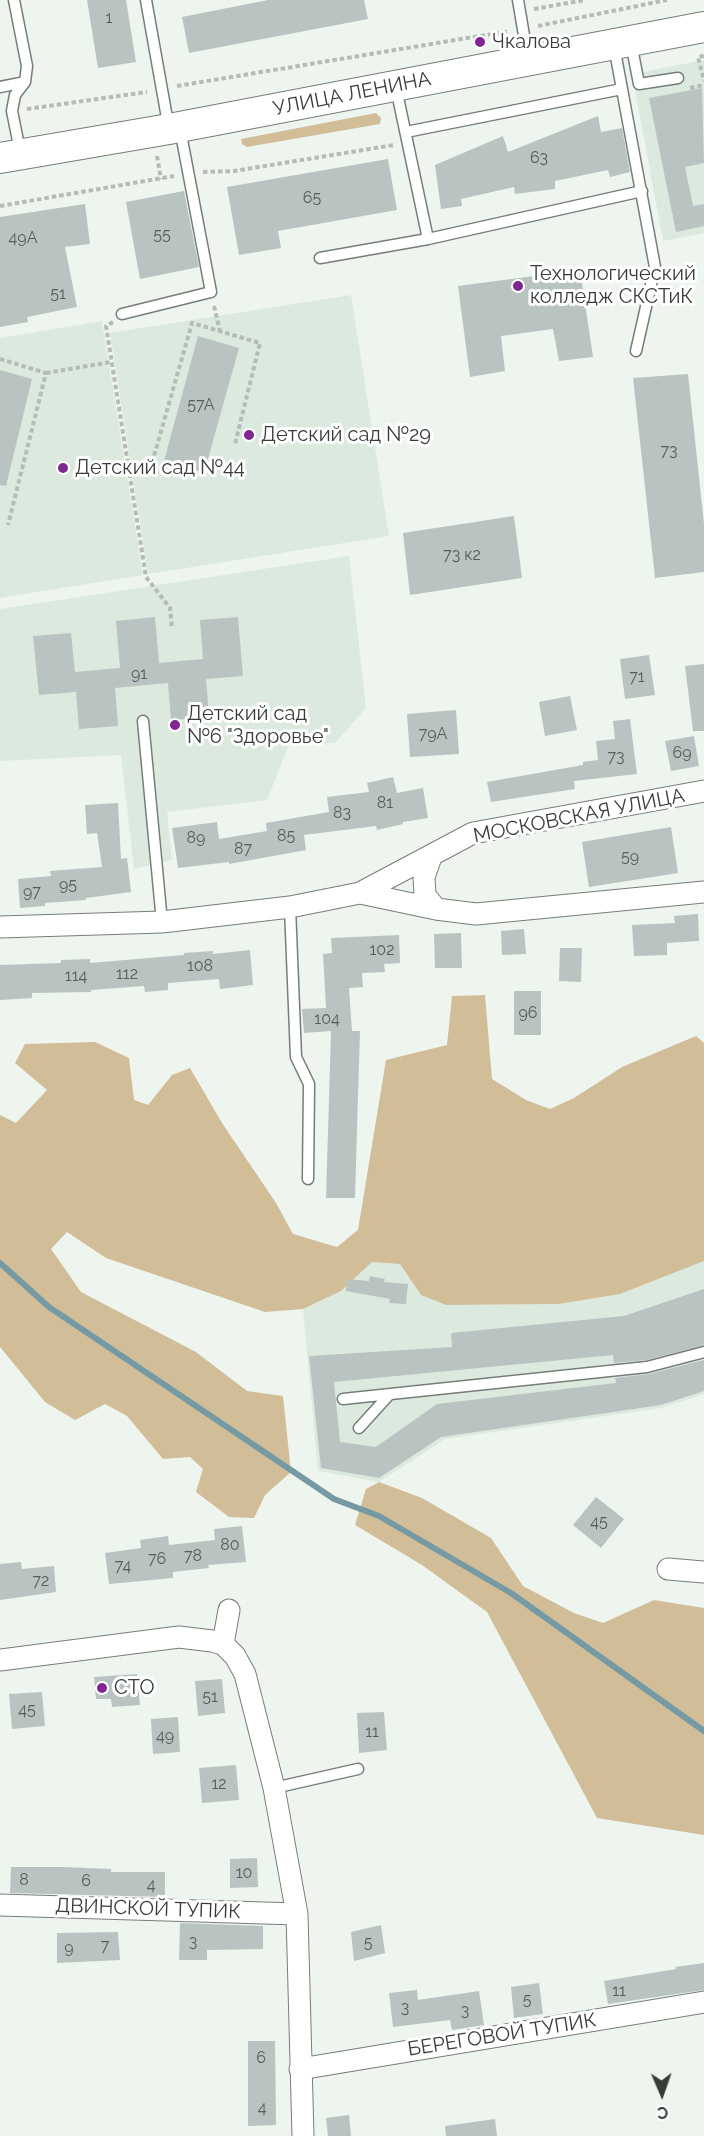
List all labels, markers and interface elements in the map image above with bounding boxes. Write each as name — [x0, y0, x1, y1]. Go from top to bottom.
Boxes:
house number: 1 — [106, 8, 112, 28]
place label: Чкалова — [492, 30, 571, 54]
marker: Чкалова — [473, 35, 487, 49]
street label: УЛИЦА ЛЕНИНА — [271, 67, 433, 121]
house number: 63 — [530, 148, 548, 168]
house number: 65 — [303, 188, 321, 208]
house number: 55 — [153, 225, 171, 245]
house number: 49А — [9, 228, 37, 248]
place label: Технологический колледж СКСТиК — [530, 262, 696, 309]
marker: Технологический колледж СКСТиК — [511, 279, 525, 293]
house number: 51 — [50, 284, 66, 304]
house number: 57А — [187, 395, 215, 415]
place label: Детский сад №29 — [261, 423, 431, 447]
marker: Детский сад №29 — [242, 428, 256, 442]
house number: 73 — [660, 441, 678, 461]
place label: Детский сад №44 — [75, 456, 245, 480]
marker: Детский сад №44 — [56, 461, 70, 475]
house number: 73 к2 — [443, 545, 481, 565]
house number: 91 — [131, 664, 147, 684]
house number: 71 — [629, 667, 645, 687]
place label: Детский сад №6 "Здоровье" — [187, 702, 329, 749]
marker: Детский сад №6 "Здоровье" — [168, 718, 182, 732]
house number: 79А — [419, 724, 447, 744]
house number: 69 — [672, 743, 692, 763]
house number: 73 — [607, 747, 625, 767]
street label: МОСКОВСКАЯ УЛИЦА — [471, 784, 687, 848]
house number: 81 — [377, 793, 393, 813]
house number: 83 — [333, 803, 351, 823]
house number: 85 — [277, 826, 295, 846]
house number: 89 — [187, 828, 205, 848]
house number: 87 — [234, 839, 252, 859]
house number: 59 — [621, 847, 639, 867]
house number: 95 — [59, 875, 77, 895]
house number: 97 — [23, 882, 41, 902]
house number: 102 — [370, 940, 394, 960]
house number: 108 — [187, 956, 213, 976]
house number: 112 — [116, 964, 138, 984]
house number: 114 — [65, 966, 87, 986]
house number: 96 — [518, 1003, 538, 1023]
house number: 104 — [314, 1009, 340, 1029]
house number: 45 — [590, 1512, 608, 1532]
house number: 80 — [220, 1535, 240, 1555]
house number: 78 — [184, 1546, 202, 1566]
house number: 76 — [148, 1549, 166, 1569]
house number: 74 — [115, 1556, 131, 1576]
house number: 72 — [33, 1571, 49, 1591]
place label: СТО — [114, 1676, 154, 1700]
marker: СТО — [95, 1681, 109, 1695]
house number: 51 — [202, 1687, 218, 1707]
house number: 45 — [18, 1700, 36, 1720]
house number: 11 — [365, 1722, 379, 1742]
house number: 49 — [156, 1726, 174, 1746]
house number: 12 — [211, 1774, 227, 1794]
house number: 10 — [236, 1863, 252, 1883]
house number: 8 — [19, 1870, 29, 1890]
house number: 6 — [81, 1871, 91, 1891]
house number: 4 — [147, 1875, 155, 1895]
street label: ДВИНСКОЙ ТУПИК — [55, 1894, 241, 1924]
house number: 3 — [189, 1932, 197, 1952]
house number: 5 — [364, 1933, 372, 1953]
house number: 7 — [101, 1936, 109, 1956]
house number: 9 — [64, 1938, 74, 1958]
house number: 11 — [612, 1981, 626, 2001]
house number: 5 — [523, 1990, 531, 2010]
house number: 3 — [401, 1998, 409, 2018]
house number: 3 — [461, 2001, 469, 2021]
street label: БЕРЕГОВОЙ ТУПИК — [406, 2008, 598, 2062]
house number: 6 — [256, 2048, 266, 2068]
north arrow — [632, 2064, 692, 2124]
house number: 4 — [258, 2098, 266, 2118]
text: С — [657, 2103, 668, 2122]

